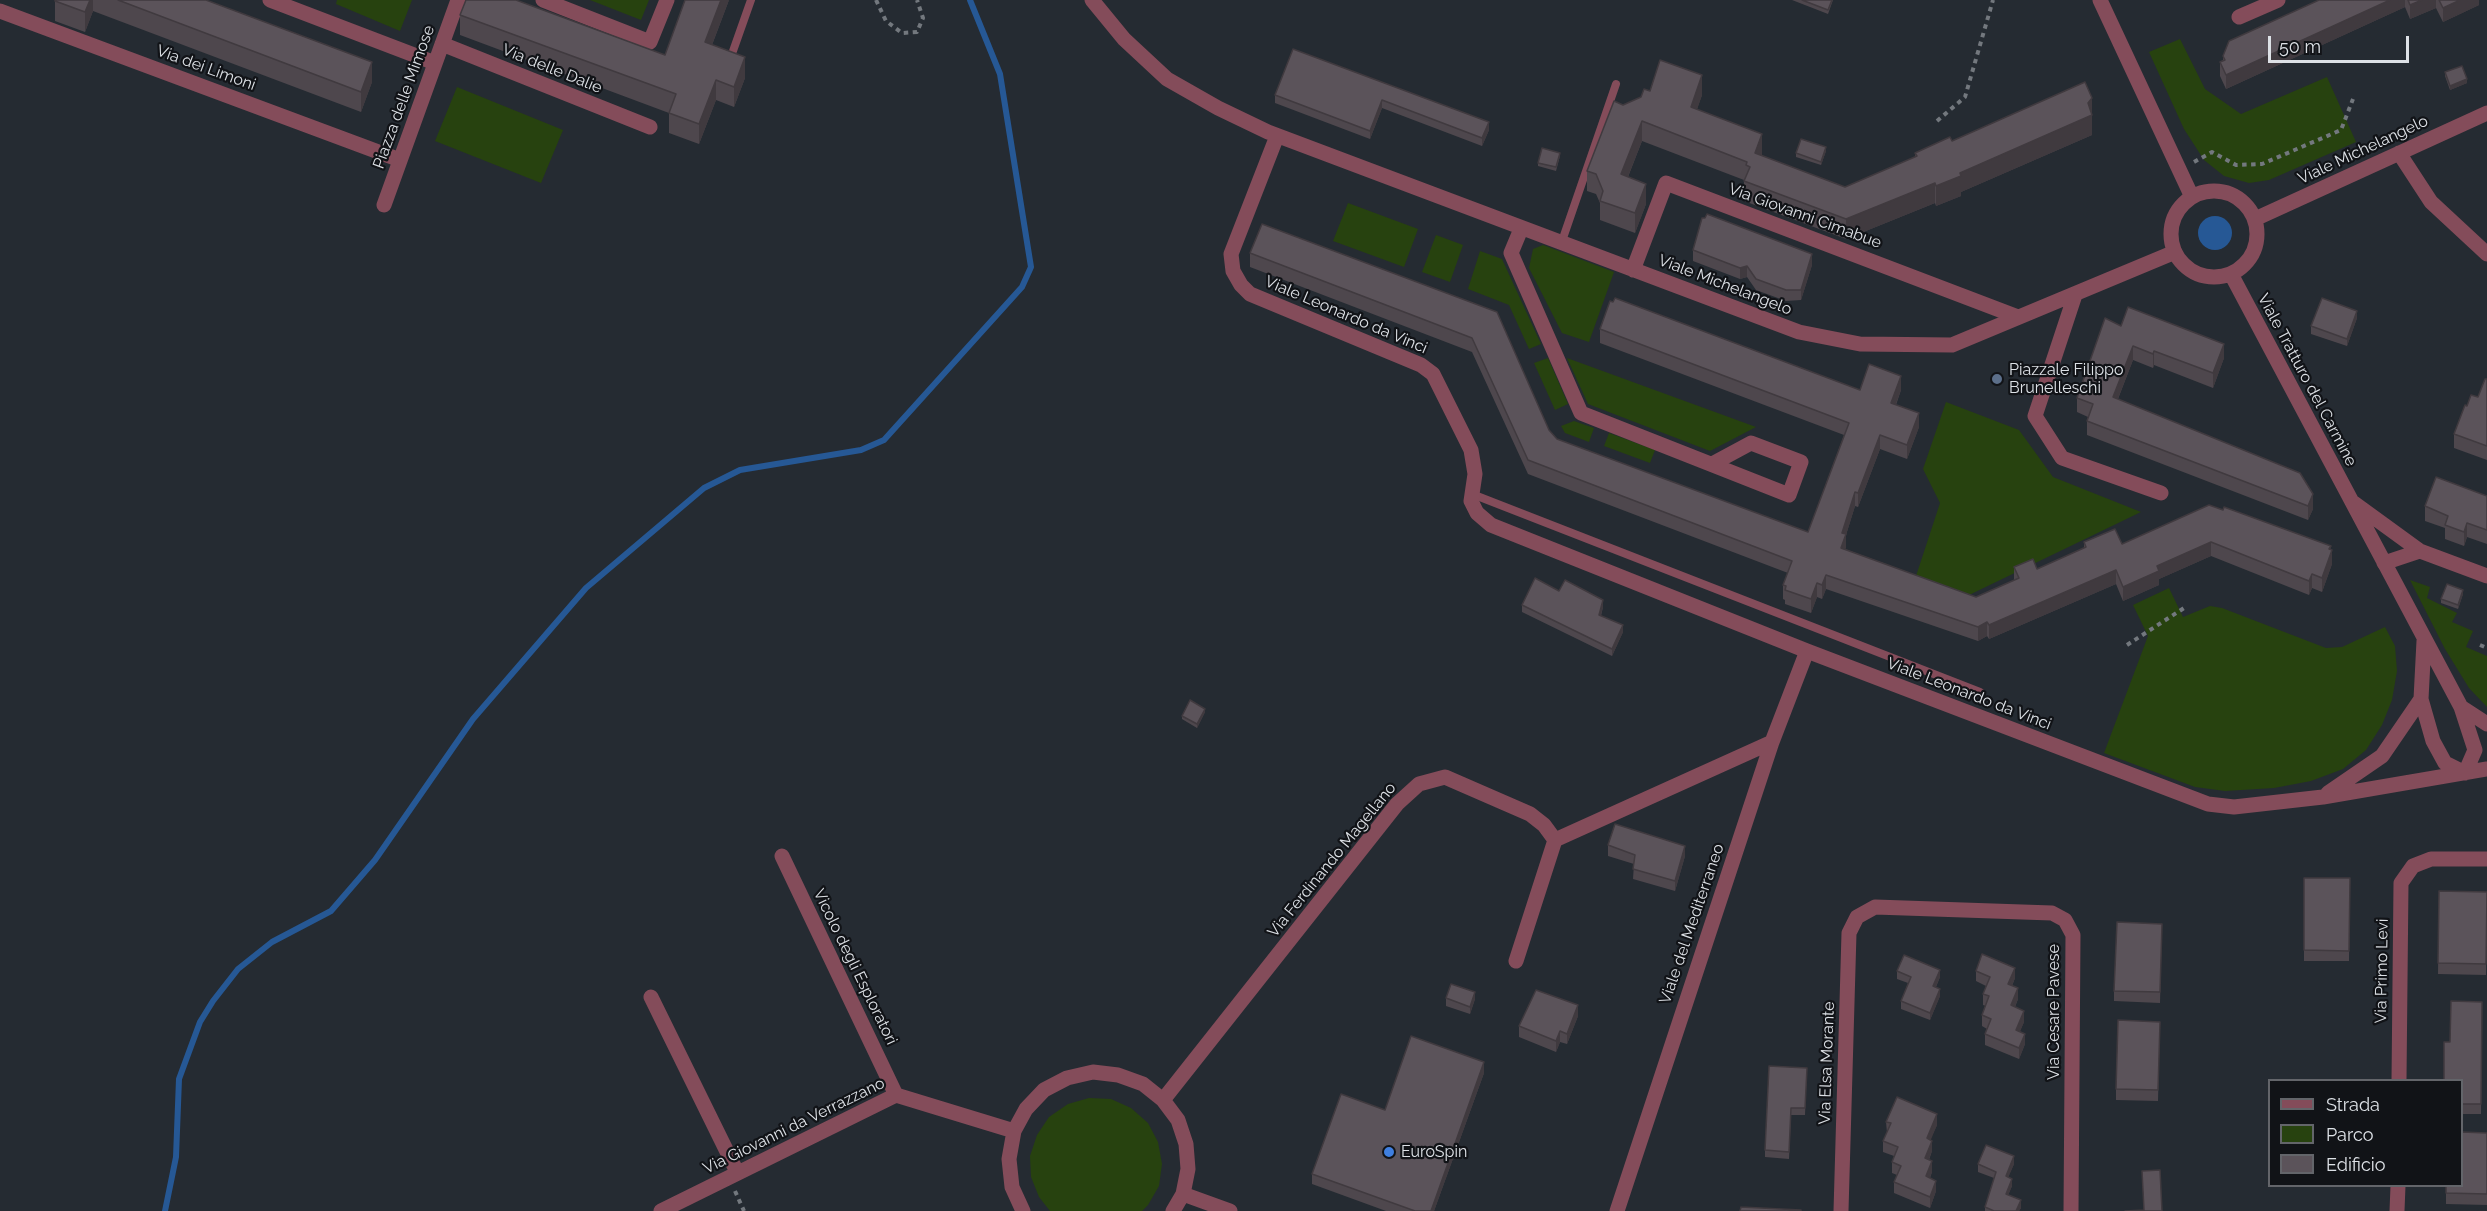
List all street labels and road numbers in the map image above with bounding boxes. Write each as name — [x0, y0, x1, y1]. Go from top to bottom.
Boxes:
street label: Piazza delle Mimose — [369, 23, 439, 171]
street label: Via delle Dalie — [499, 40, 605, 98]
street label: Via dei Limoni — [154, 41, 258, 95]
street label: Viale Michelangelo — [2295, 111, 2431, 189]
street label: Via Giovanni Cimabue — [1726, 179, 1884, 253]
street label: Viale Michelangelo — [1656, 251, 1794, 319]
street label: Viale Leonardo da Vinci — [1262, 272, 1430, 358]
street label: Viale Tratturo del Carmine — [2253, 290, 2361, 470]
street label: Viale Leonardo da Vinci — [1884, 654, 2054, 734]
street label: Via Ferdinando Magellano — [1264, 779, 1400, 941]
street label: Viale del Mediterraneo — [1656, 841, 1728, 1007]
street label: Vicolo degli Esploratori — [809, 886, 901, 1048]
street label: Via Primo Levi — [2371, 918, 2393, 1024]
street label: Via Cesare Pavese — [2044, 944, 2064, 1080]
street label: Via Elsa Morante — [1815, 1001, 1839, 1125]
street label: Via Giovanni da Verrazzano — [700, 1074, 888, 1178]

